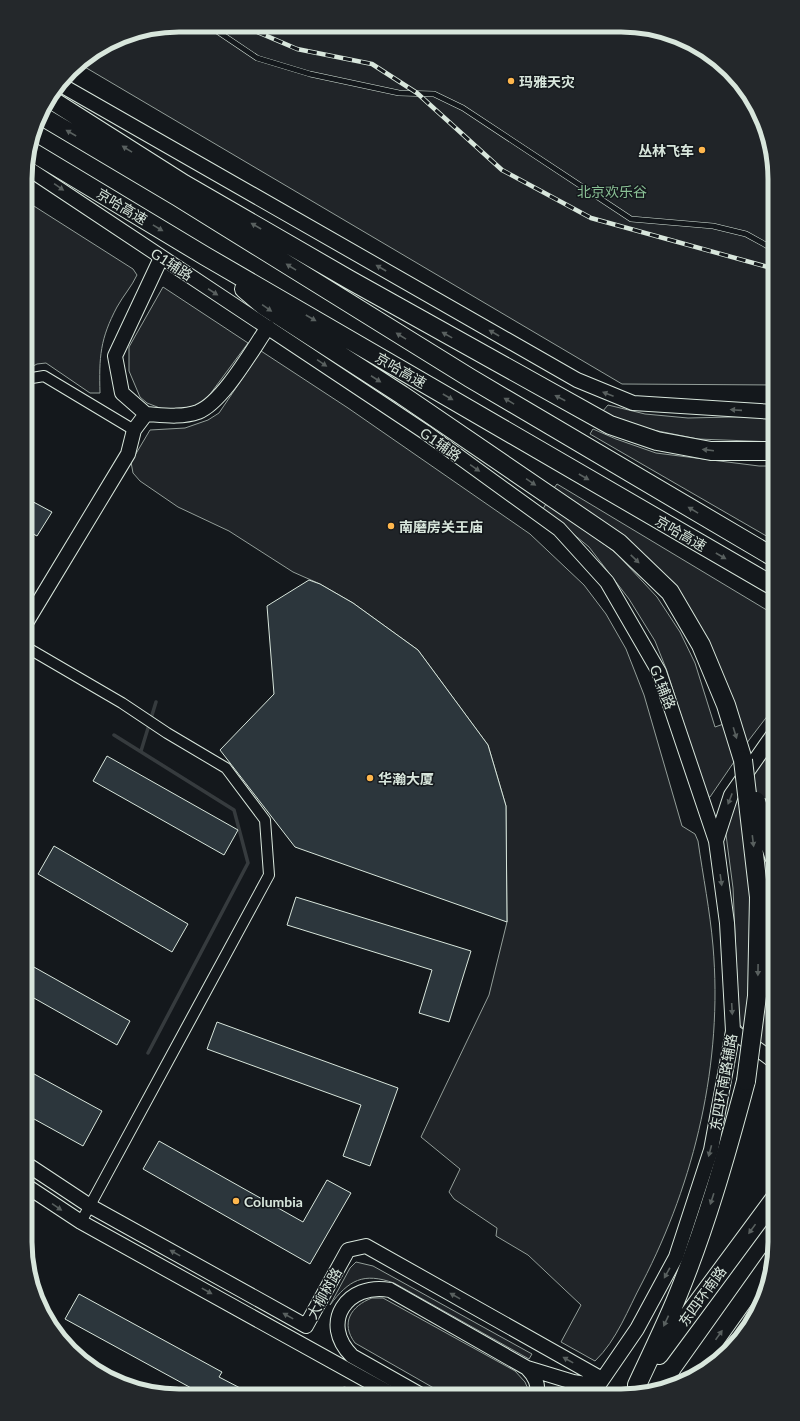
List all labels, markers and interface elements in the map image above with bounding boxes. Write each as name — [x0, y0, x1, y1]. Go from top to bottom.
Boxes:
place label: 玛雅天灾 — [519, 73, 575, 90]
marker: 玛雅天灾 — [506, 76, 516, 86]
one-way arrow — [65, 129, 77, 136]
place label: 丛林飞车 — [638, 142, 694, 159]
one-way arrow — [121, 145, 133, 152]
marker: 丛林飞车 — [697, 145, 707, 155]
one-way arrow — [54, 183, 65, 191]
park label: 北京欢乐谷 — [577, 183, 647, 200]
street label: 京哈高速 — [94, 184, 150, 228]
one-way arrow — [250, 222, 262, 229]
one-way arrow — [153, 224, 163, 232]
street label: G1辅路 — [148, 244, 196, 284]
one-way arrow — [286, 263, 296, 271]
one-way arrow — [375, 265, 387, 272]
one-way arrow — [207, 288, 219, 295]
one-way arrow — [262, 304, 273, 312]
one-way arrow — [306, 314, 316, 322]
one-way arrow — [488, 329, 499, 336]
one-way arrow — [441, 331, 453, 338]
one-way arrow — [395, 332, 407, 339]
street label: 京哈高速 — [373, 349, 429, 391]
one-way arrow — [317, 359, 327, 367]
one-way arrow — [370, 375, 382, 382]
one-way arrow — [601, 391, 613, 397]
one-way arrow — [442, 394, 454, 401]
one-way arrow — [554, 395, 566, 401]
one-way arrow — [503, 398, 515, 405]
one-way arrow — [729, 407, 742, 413]
street label: G1辅路 — [417, 424, 465, 464]
one-way arrow — [702, 447, 714, 453]
one-way arrow — [470, 464, 481, 472]
one-way arrow — [578, 473, 590, 480]
one-way arrow — [525, 478, 536, 486]
one-way arrow — [687, 506, 699, 513]
street label: 京哈高速 — [653, 512, 709, 554]
place label: 南磨房关王庙 — [399, 518, 483, 535]
marker: 南磨房关王庙 — [386, 521, 396, 531]
one-way arrow — [715, 553, 727, 560]
one-way arrow — [630, 554, 641, 563]
street label: G1辅路 — [646, 662, 680, 712]
one-way arrow — [732, 727, 738, 739]
place label: 华瀚大厦 — [378, 770, 434, 787]
marker: 华瀚大厦 — [365, 773, 375, 783]
one-way arrow — [726, 793, 732, 805]
one-way arrow — [749, 835, 756, 847]
one-way arrow — [718, 874, 724, 886]
one-way arrow — [755, 964, 761, 977]
one-way arrow — [728, 1003, 735, 1015]
street label: 东四环南路辅路 — [706, 1032, 740, 1132]
one-way arrow — [707, 1145, 713, 1157]
place label: Columbia — [244, 1193, 303, 1210]
one-way arrow — [709, 1194, 715, 1206]
marker: Columbia — [231, 1196, 241, 1206]
one-way arrow — [52, 1203, 63, 1211]
one-way arrow — [747, 1224, 756, 1235]
one-way arrow — [169, 1249, 181, 1256]
street label: 东四环南路 — [675, 1263, 729, 1329]
street label: 大柳树路 — [303, 1264, 345, 1322]
one-way arrow — [664, 1267, 670, 1279]
one-way arrow — [201, 1288, 213, 1295]
one-way arrow — [449, 1293, 461, 1300]
one-way arrow — [282, 1312, 294, 1319]
one-way arrow — [663, 1315, 670, 1327]
one-way arrow — [715, 1330, 723, 1340]
one-way arrow — [562, 1357, 574, 1364]

